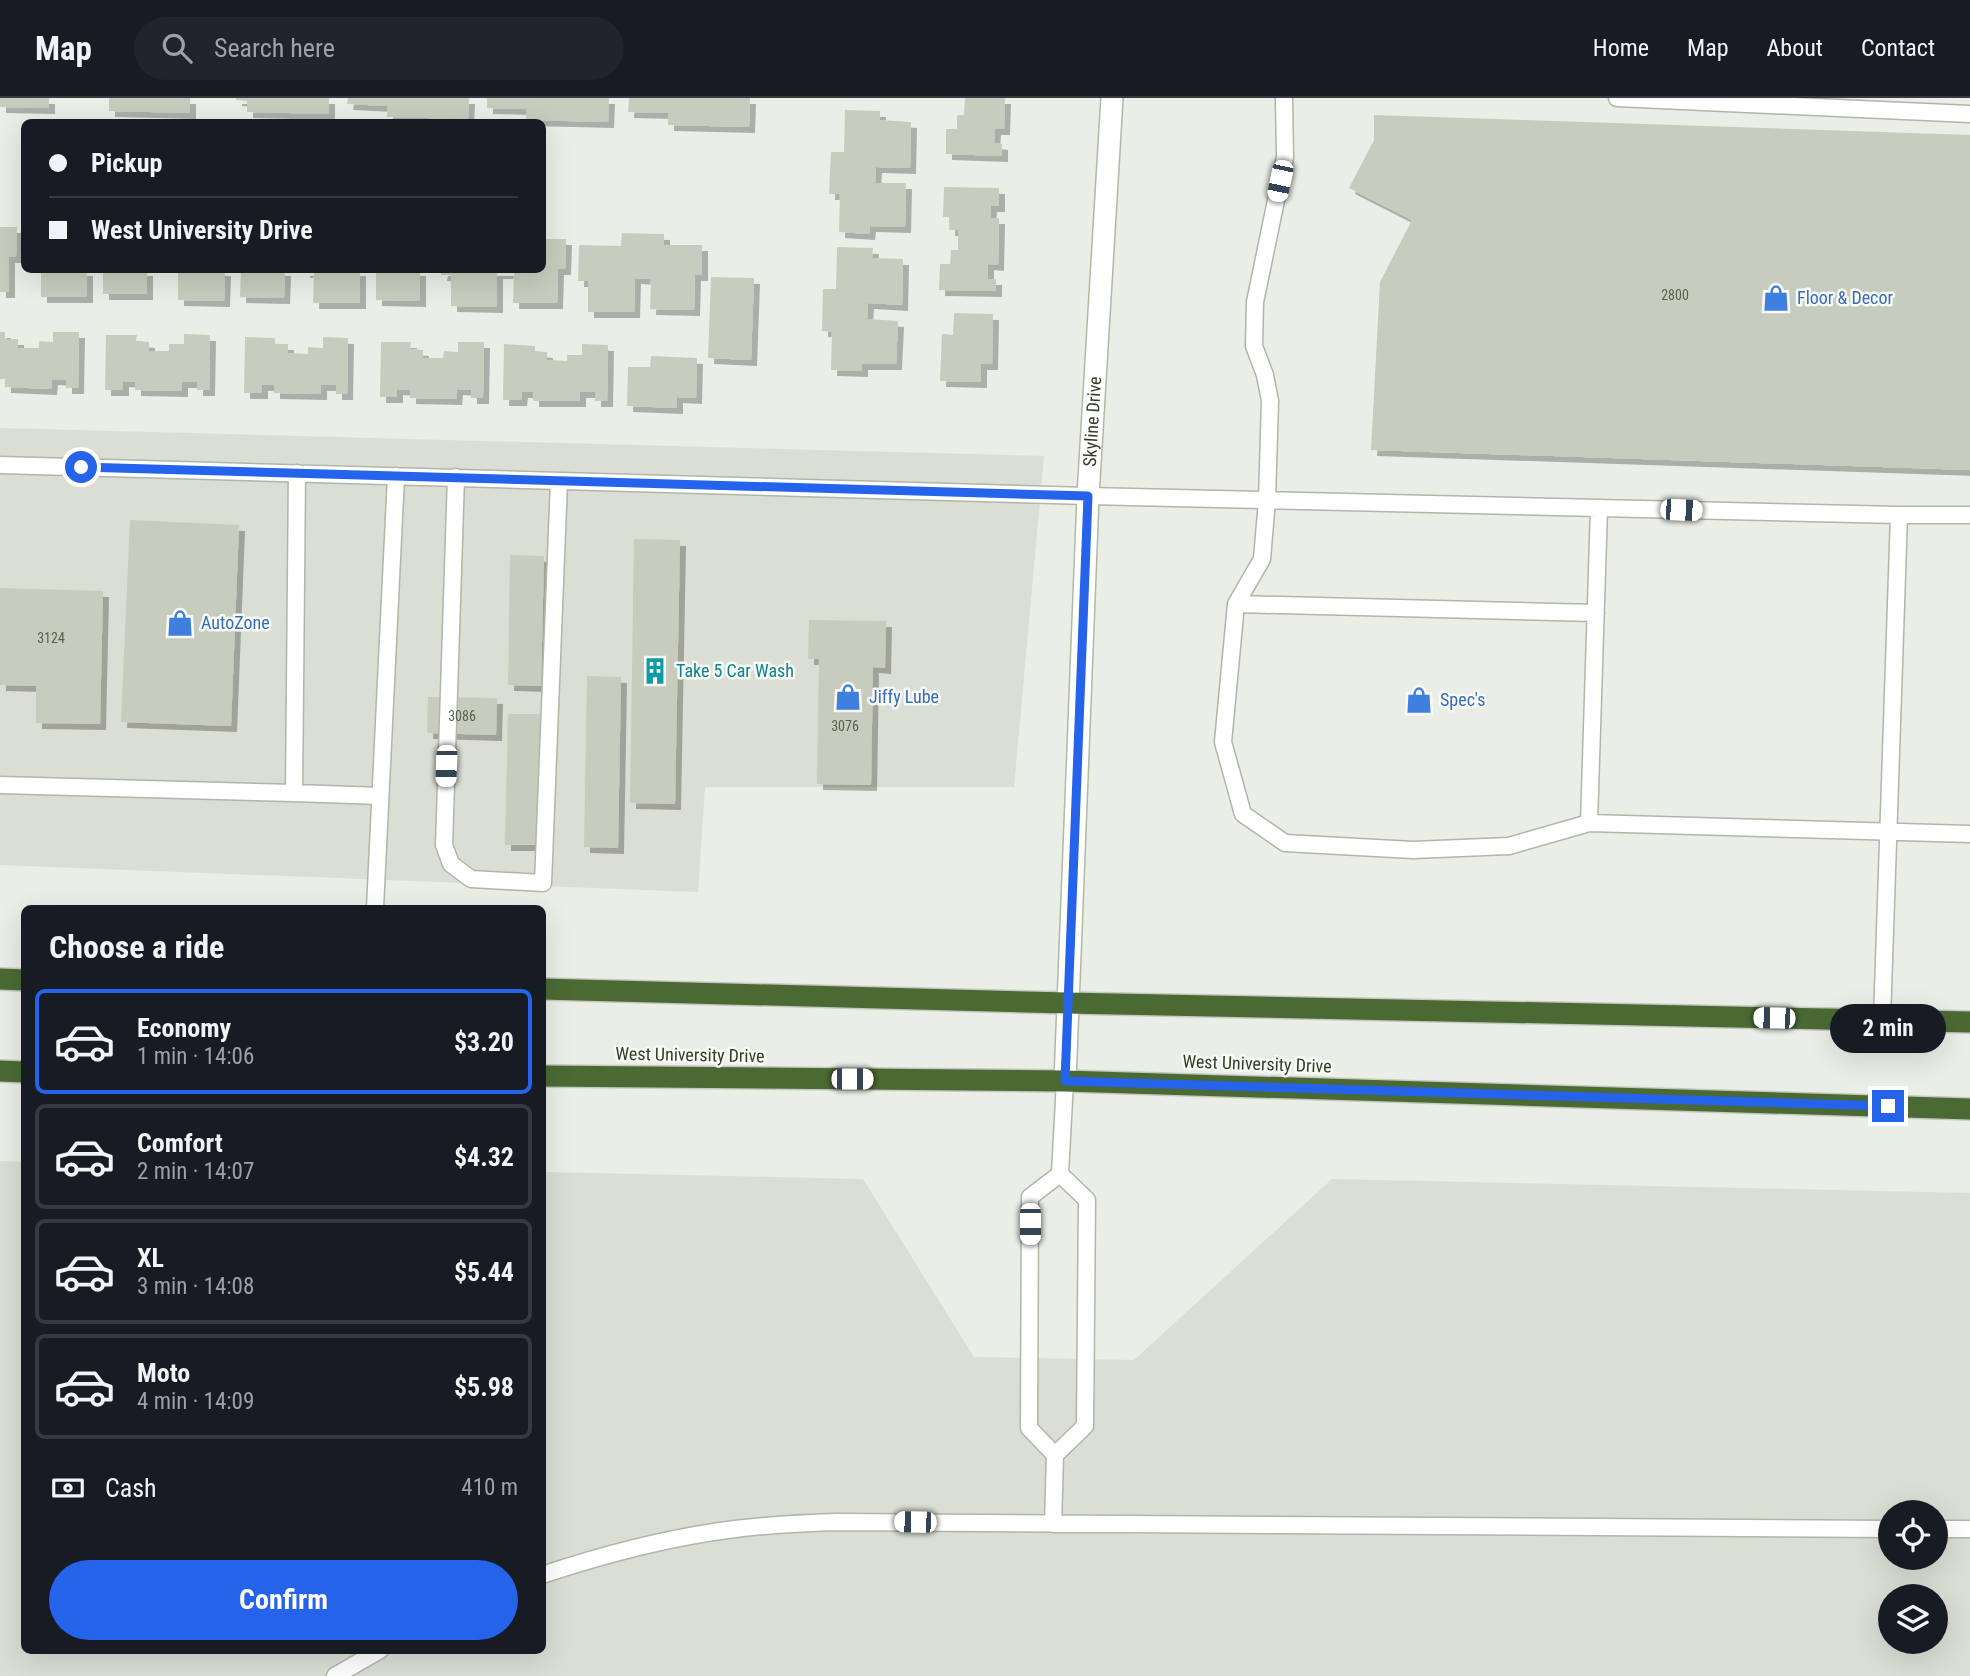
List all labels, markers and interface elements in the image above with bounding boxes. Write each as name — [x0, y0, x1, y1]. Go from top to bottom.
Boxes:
search box — [134, 17, 624, 80]
text: Map — [35, 29, 92, 68]
icon: search — [158, 29, 196, 67]
text: Search here — [214, 33, 335, 63]
text: Home — [1593, 34, 1649, 62]
text: Map — [1687, 34, 1729, 62]
text: About — [1767, 34, 1823, 62]
text: Contact — [1861, 34, 1935, 62]
text: Pickup — [91, 148, 162, 178]
car — [1266, 158, 1295, 204]
text: West University Drive — [91, 215, 313, 245]
shop icon: Floor & Decor — [1761, 283, 1791, 313]
house number: 2800 — [1661, 287, 1689, 303]
place label: Floor & Decor — [1797, 287, 1893, 308]
street label: Skyline Drive — [1079, 376, 1105, 467]
route start — [65, 451, 97, 483]
car — [1660, 499, 1703, 521]
shop icon: AutoZone — [165, 608, 195, 638]
place label: AutoZone — [201, 612, 270, 633]
house number: 3124 — [37, 630, 65, 646]
building icon: Take 5 Car Wash — [640, 656, 670, 686]
place label: Take 5 Car Wash — [676, 660, 794, 681]
shop icon: Jiffy Lube — [833, 682, 863, 712]
shop icon: Spec's — [1404, 685, 1434, 715]
place label: Jiffy Lube — [869, 686, 939, 707]
place label: Spec's — [1440, 689, 1486, 710]
house number: 3086 — [448, 708, 476, 724]
house number: 3076 — [831, 718, 859, 734]
car — [435, 745, 458, 787]
text: Choose a ride — [49, 928, 224, 966]
callout: 2 min — [1830, 1004, 1946, 1054]
car — [1753, 1007, 1796, 1029]
icon: car — [53, 1010, 116, 1073]
text: Economy — [137, 1013, 231, 1043]
text: 2 min — [1862, 1015, 1914, 1042]
text: $3.20 — [454, 1027, 514, 1057]
text: 1 min · 14:06 — [137, 1043, 254, 1070]
street label: West University Drive — [615, 1043, 765, 1066]
street label: West University Drive — [1182, 1050, 1332, 1077]
car — [832, 1069, 874, 1090]
route end — [1872, 1090, 1904, 1122]
icon: car — [53, 1125, 116, 1188]
text: Comfort — [137, 1128, 223, 1158]
text: $4.32 — [454, 1142, 514, 1172]
text: 2 min · 14:07 — [137, 1158, 254, 1185]
car — [1020, 1203, 1041, 1245]
icon: car — [53, 1240, 116, 1303]
text: XL — [137, 1243, 164, 1273]
text: $5.44 — [454, 1257, 514, 1287]
text: 3 min · 14:08 — [137, 1273, 254, 1300]
icon: car — [53, 1355, 116, 1418]
text: Moto — [137, 1358, 190, 1388]
text: $5.98 — [454, 1372, 514, 1402]
text: 4 min · 14:09 — [137, 1388, 254, 1415]
icon: cash — [49, 1469, 87, 1507]
text: Cash — [105, 1473, 157, 1503]
text: 410 m — [461, 1474, 518, 1501]
map controls — [1878, 1500, 1948, 1654]
button: locate — [1878, 1500, 1948, 1570]
car — [894, 1511, 937, 1533]
button: Confirm — [49, 1560, 518, 1640]
button: layers — [1878, 1584, 1948, 1654]

